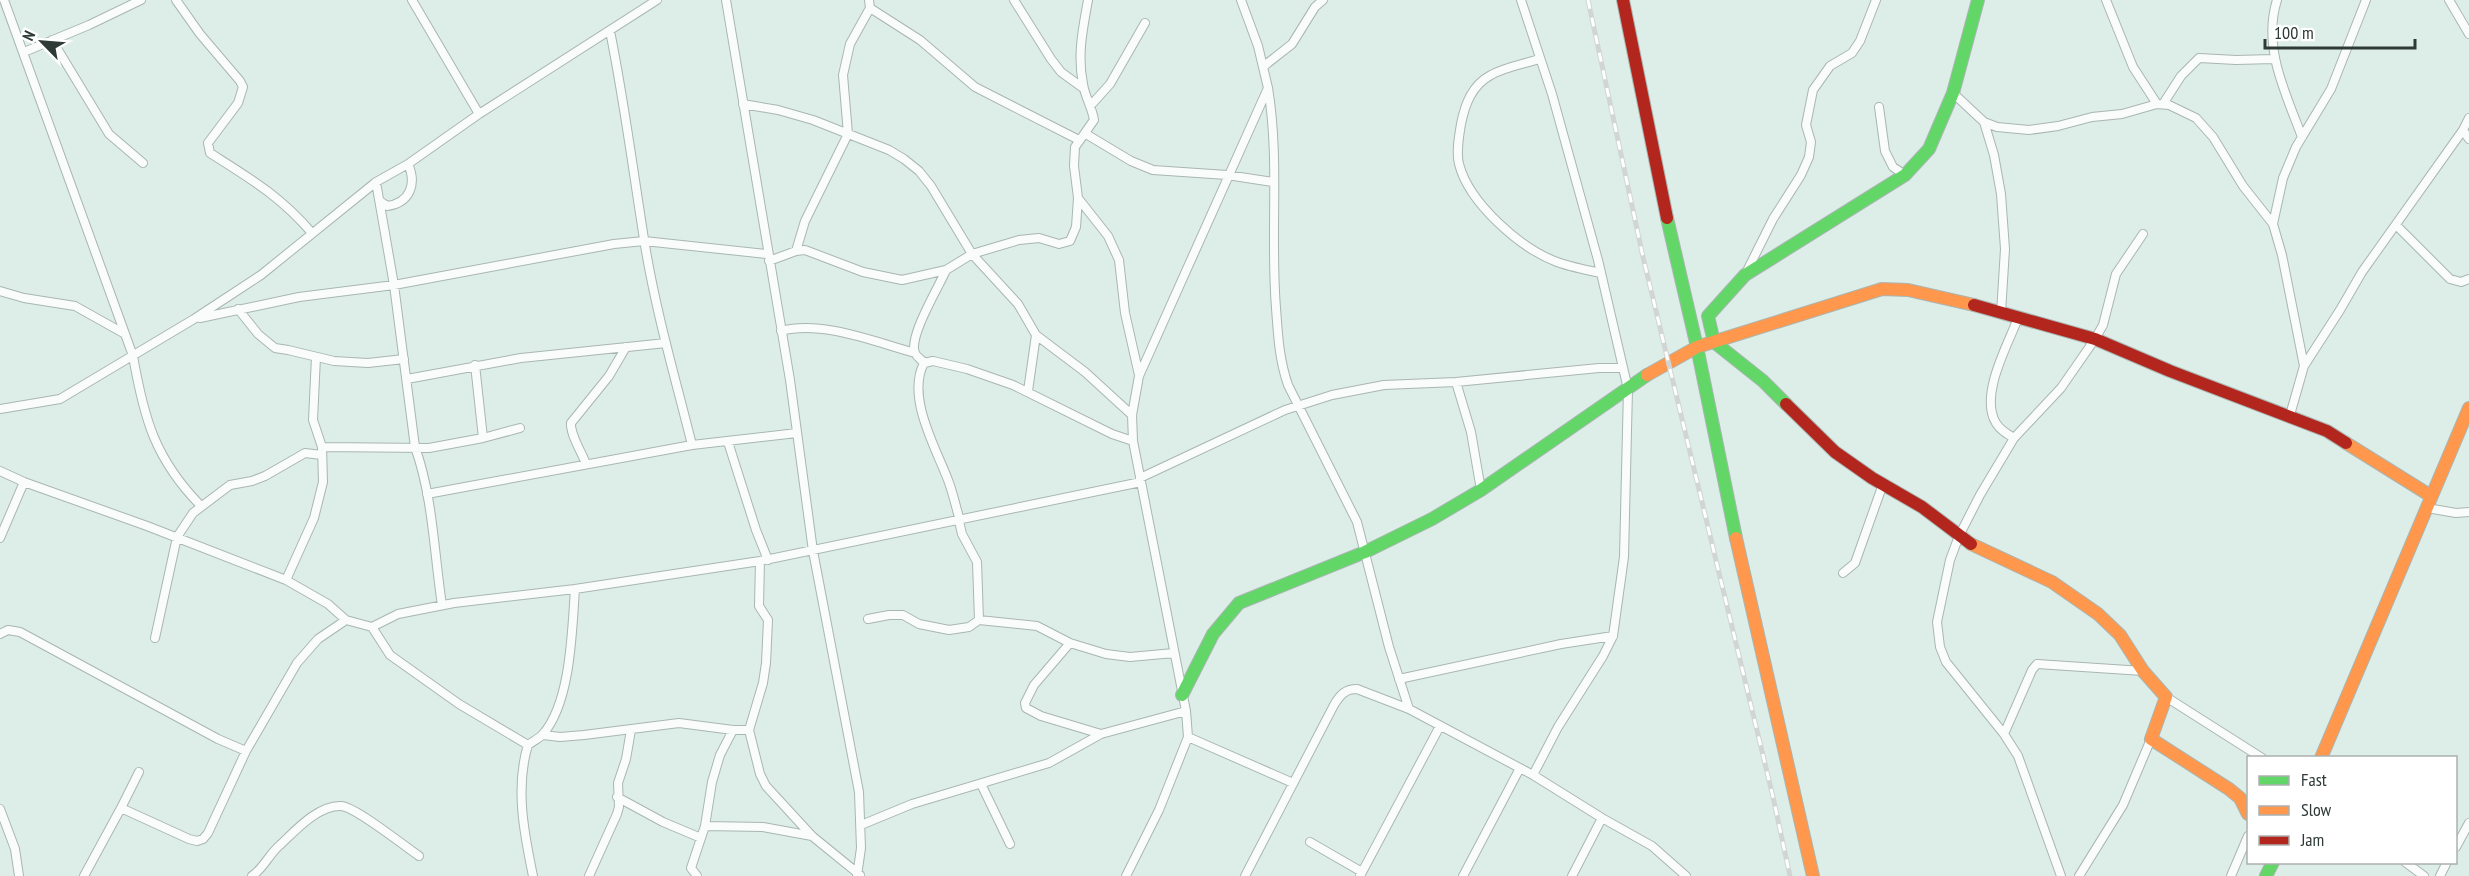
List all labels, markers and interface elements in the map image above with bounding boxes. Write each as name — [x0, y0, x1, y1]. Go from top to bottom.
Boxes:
north arrow — [12, 12, 72, 72]
scale bar — [2265, 12, 2415, 50]
text: 100 m — [2274, 21, 2314, 44]
text: N — [18, 28, 39, 44]
legend — [2247, 756, 2457, 864]
text: Fast — [2301, 768, 2327, 791]
text: Slow — [2301, 798, 2332, 821]
text: Jam — [2300, 828, 2324, 851]

